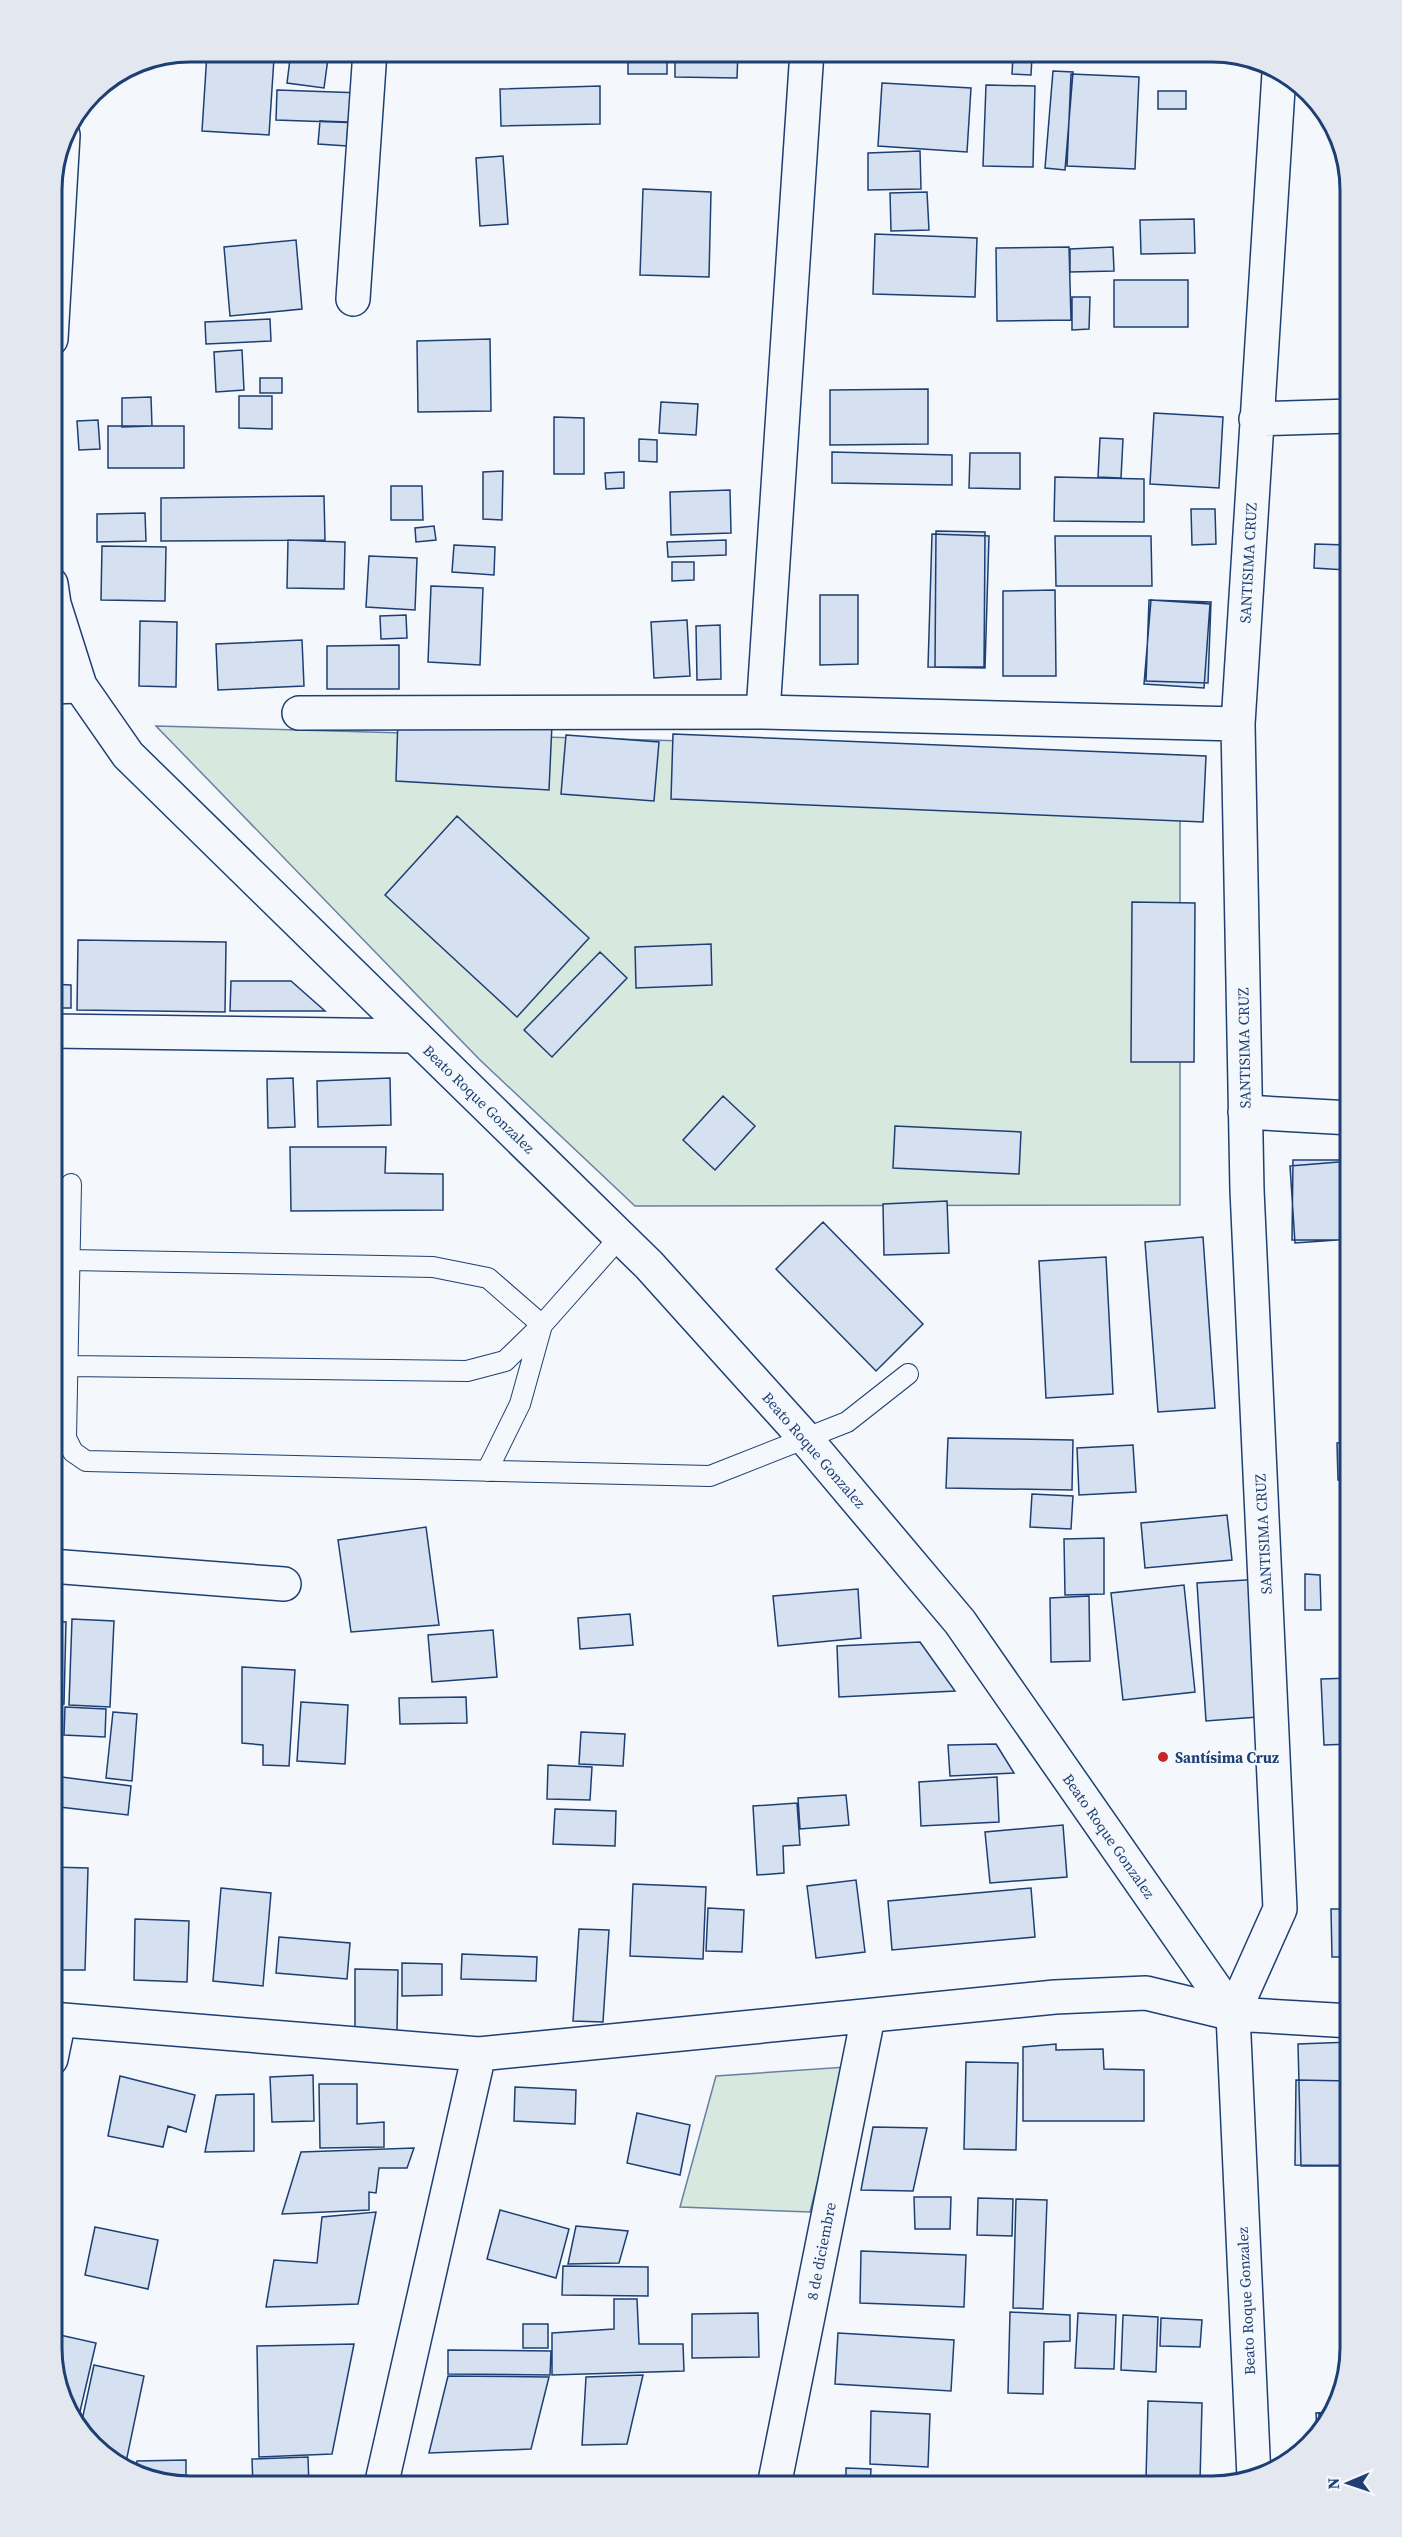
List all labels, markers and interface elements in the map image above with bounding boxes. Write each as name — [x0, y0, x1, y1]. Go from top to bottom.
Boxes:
street label: SANTISIMA CRUZ — [1234, 502, 1262, 624]
street label: SANTISIMA CRUZ — [1232, 987, 1256, 1109]
street label: Beato Roque Gonzalez — [418, 1040, 540, 1158]
street label: Beato Roque Gonzalez — [757, 1387, 871, 1513]
street label: SANTISIMA CRUZ — [1249, 1473, 1277, 1595]
place label: Santísima Cruz — [1175, 1747, 1279, 1768]
marker: Santísima Cruz — [1156, 1750, 1170, 1764]
street label: Beato Roque Gonzalez — [1058, 1769, 1160, 1903]
street label: 8 de diciembre — [801, 2200, 841, 2302]
street label: Beato Roque Gonzalez — [1232, 2226, 1260, 2376]
north arrow — [1318, 2453, 1378, 2513]
text: N — [1322, 2477, 1344, 2490]

